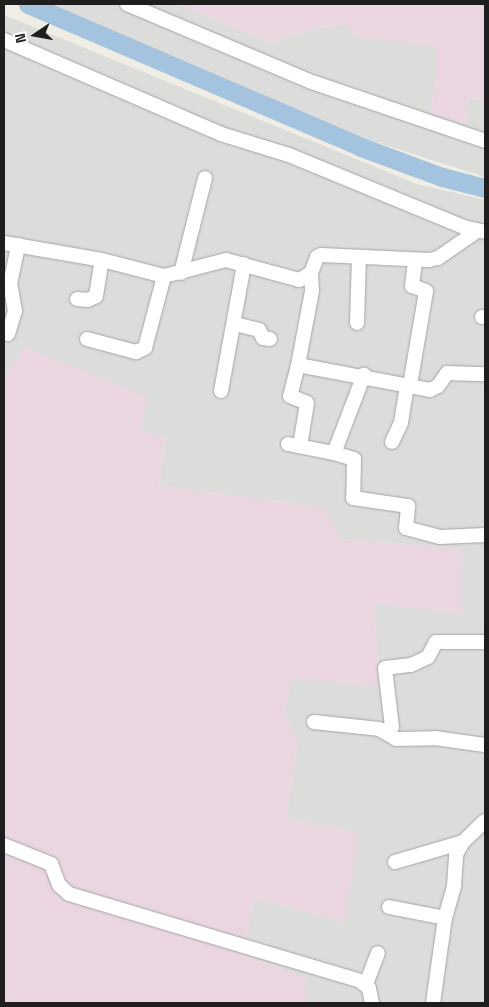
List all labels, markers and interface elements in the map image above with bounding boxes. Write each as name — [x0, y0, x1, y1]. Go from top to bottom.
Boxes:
north arrow — [10, 10, 60, 60]
text: N — [11, 32, 30, 45]

